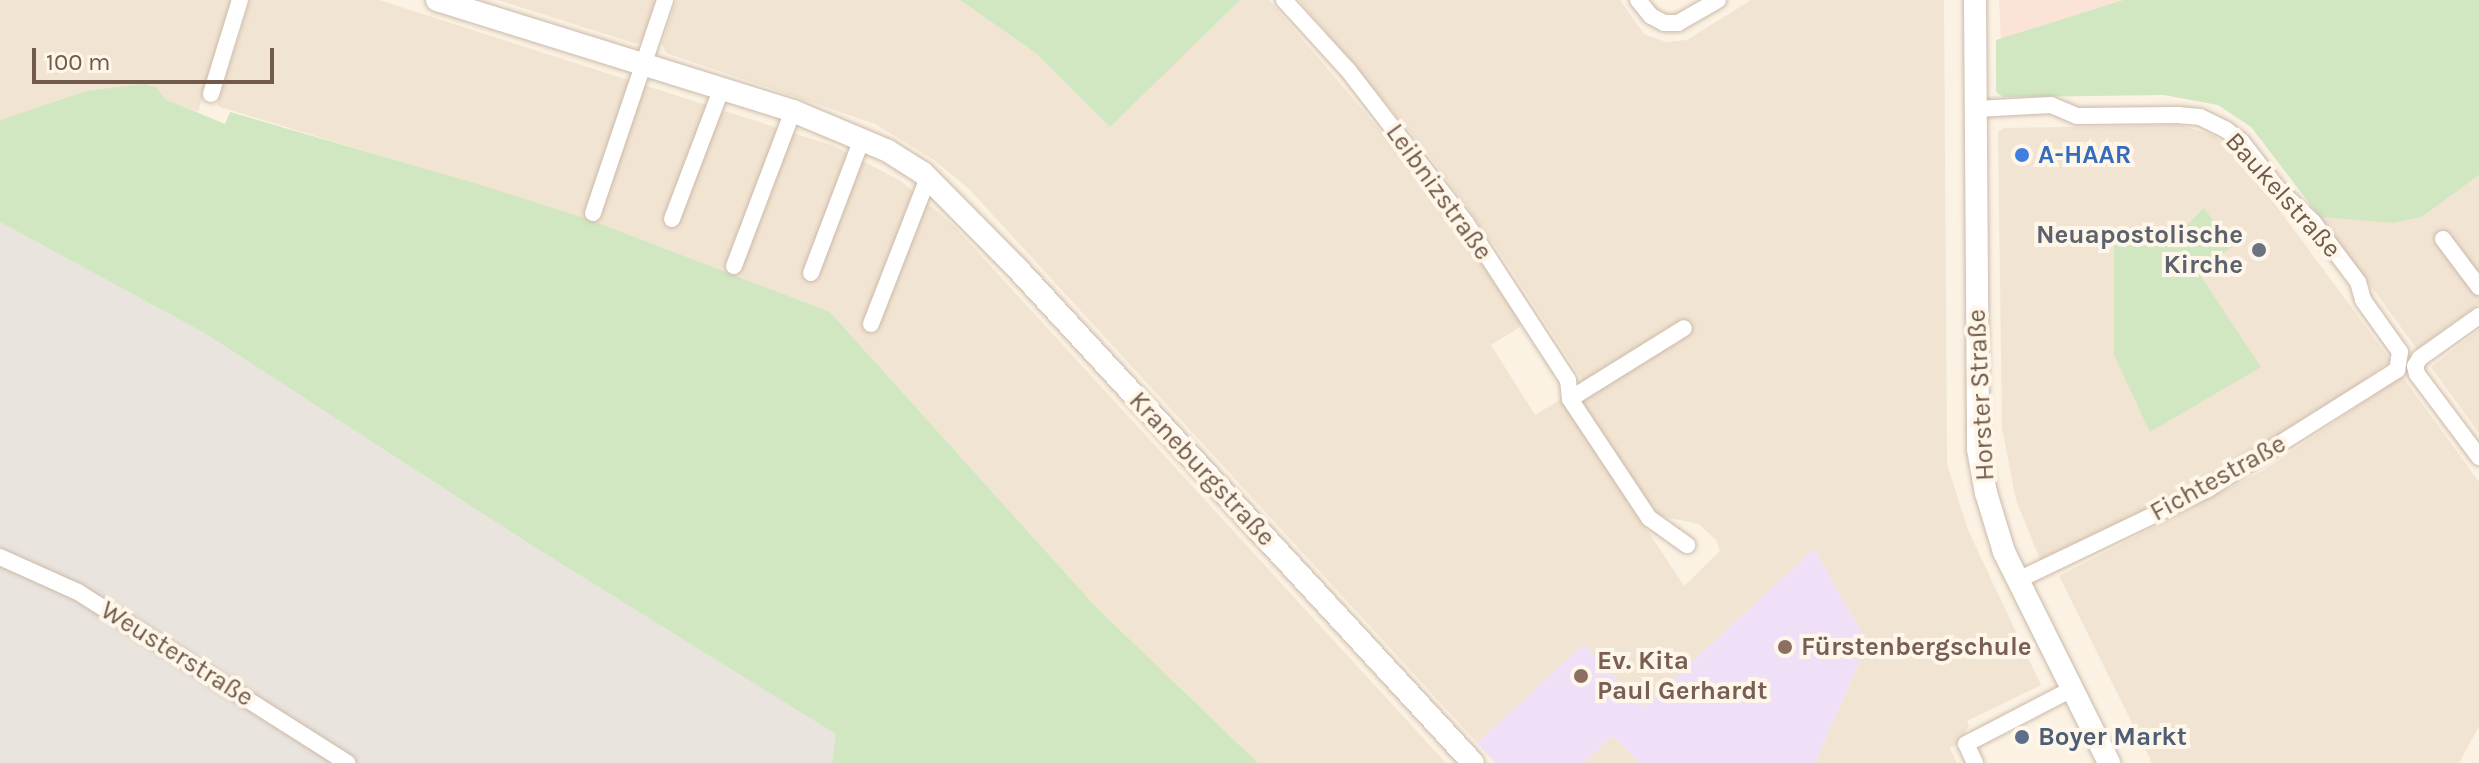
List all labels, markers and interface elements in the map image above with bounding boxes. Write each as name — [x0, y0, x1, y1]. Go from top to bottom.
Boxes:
scale bar — [36, 32, 278, 82]
text: 100 m — [46, 48, 111, 76]
street label: Leibnizstraße — [1379, 118, 1499, 266]
street label: Baukelstraße — [2219, 126, 2347, 264]
place label: A-HAAR — [2038, 139, 2132, 171]
marker: A-HAAR — [2013, 146, 2031, 164]
place label: Neuapostolische Kirche — [2036, 219, 2243, 280]
marker: Neuapostolische Kirche — [2250, 241, 2268, 259]
street label: Horster Straße — [1961, 308, 2001, 482]
street label: Kraneburgstraße — [1122, 385, 1282, 553]
street label: Fichtestraße — [2145, 428, 2291, 528]
street label: Weusterstraße — [95, 595, 259, 713]
place label: Fürstenbergschule — [1801, 631, 2032, 663]
marker: Fürstenbergschule — [1776, 638, 1794, 656]
place label: Ev. Kita Paul Gerhardt — [1597, 645, 1768, 706]
marker: Ev. Kita Paul Gerhardt — [1572, 667, 1590, 685]
place label: Boyer Markt — [2038, 721, 2187, 753]
marker: Boyer Markt — [2013, 728, 2031, 746]

